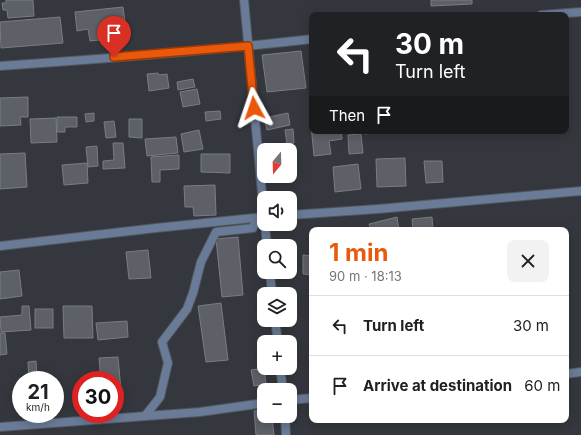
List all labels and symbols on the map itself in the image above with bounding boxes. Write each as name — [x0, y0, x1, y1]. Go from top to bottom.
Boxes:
pin — [97, 16, 131, 57]
position arrow — [233, 87, 275, 129]
north arrow — [257, 143, 297, 183]
speed limit sign: 30 — [72, 371, 124, 423]

